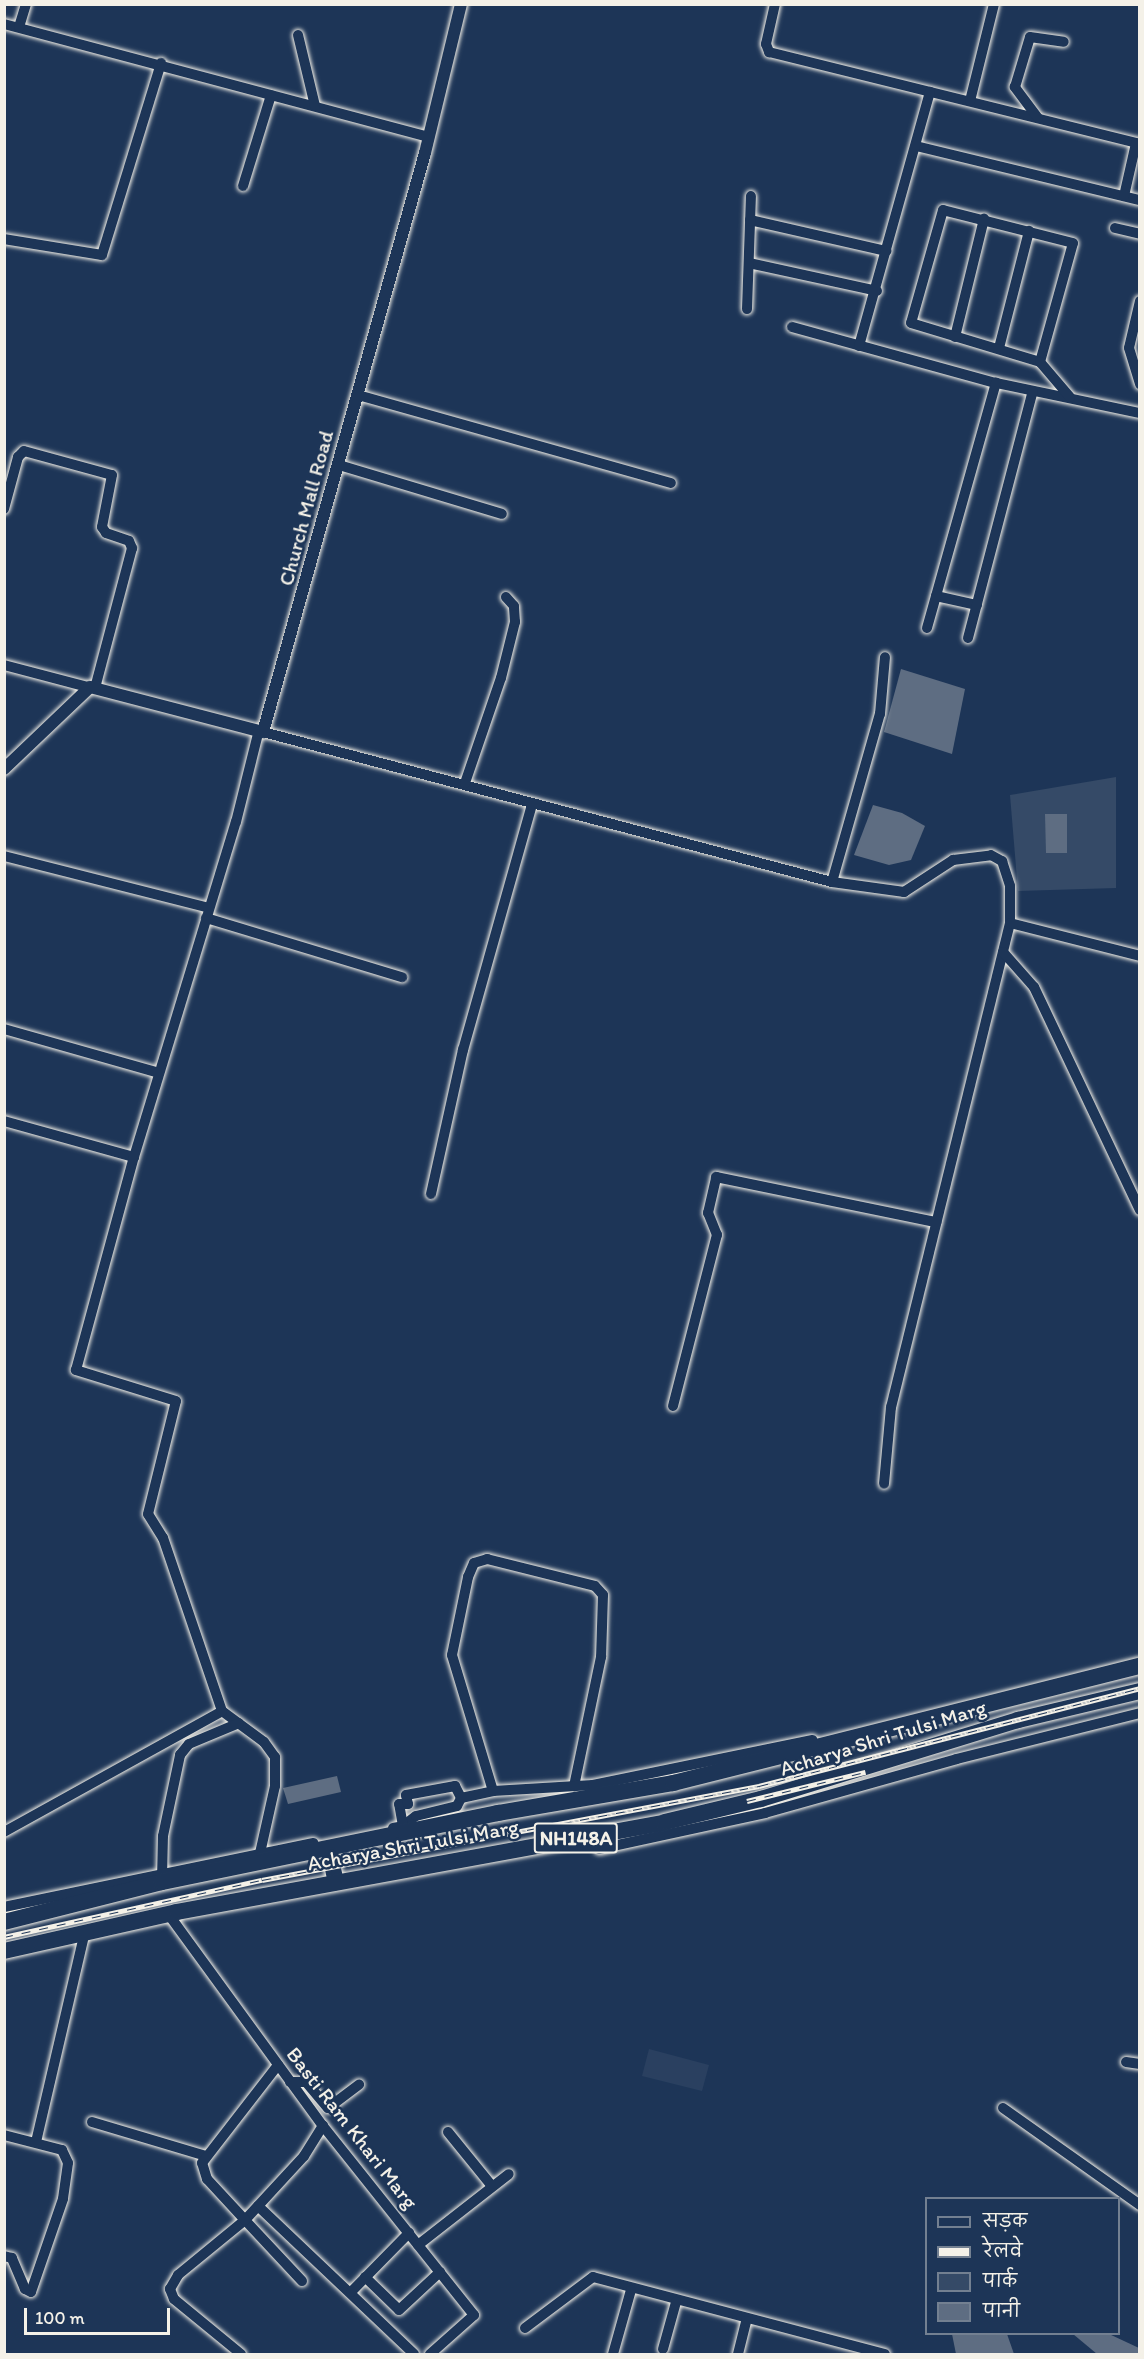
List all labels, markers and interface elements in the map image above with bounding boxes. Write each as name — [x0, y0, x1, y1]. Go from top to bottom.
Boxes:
street label: Church Mall Road — [273, 428, 339, 588]
street label: Acharya Shri Tulsi Marg — [777, 1695, 989, 1781]
street label: Acharya Shri Tulsi Marg — [306, 1814, 520, 1876]
road number: NH148A — [532, 1821, 620, 1855]
street label: Basti Ram Khari Marg — [281, 2042, 423, 2214]
legend — [925, 2197, 1120, 2335]
text: सड़क — [983, 2210, 1027, 2232]
text: रेलवे — [983, 2240, 1023, 2262]
text: पार्क — [983, 2270, 1017, 2292]
scale bar — [27, 2296, 172, 2334]
text: पानी — [983, 2300, 1020, 2322]
text: 100 m — [35, 2307, 85, 2329]

